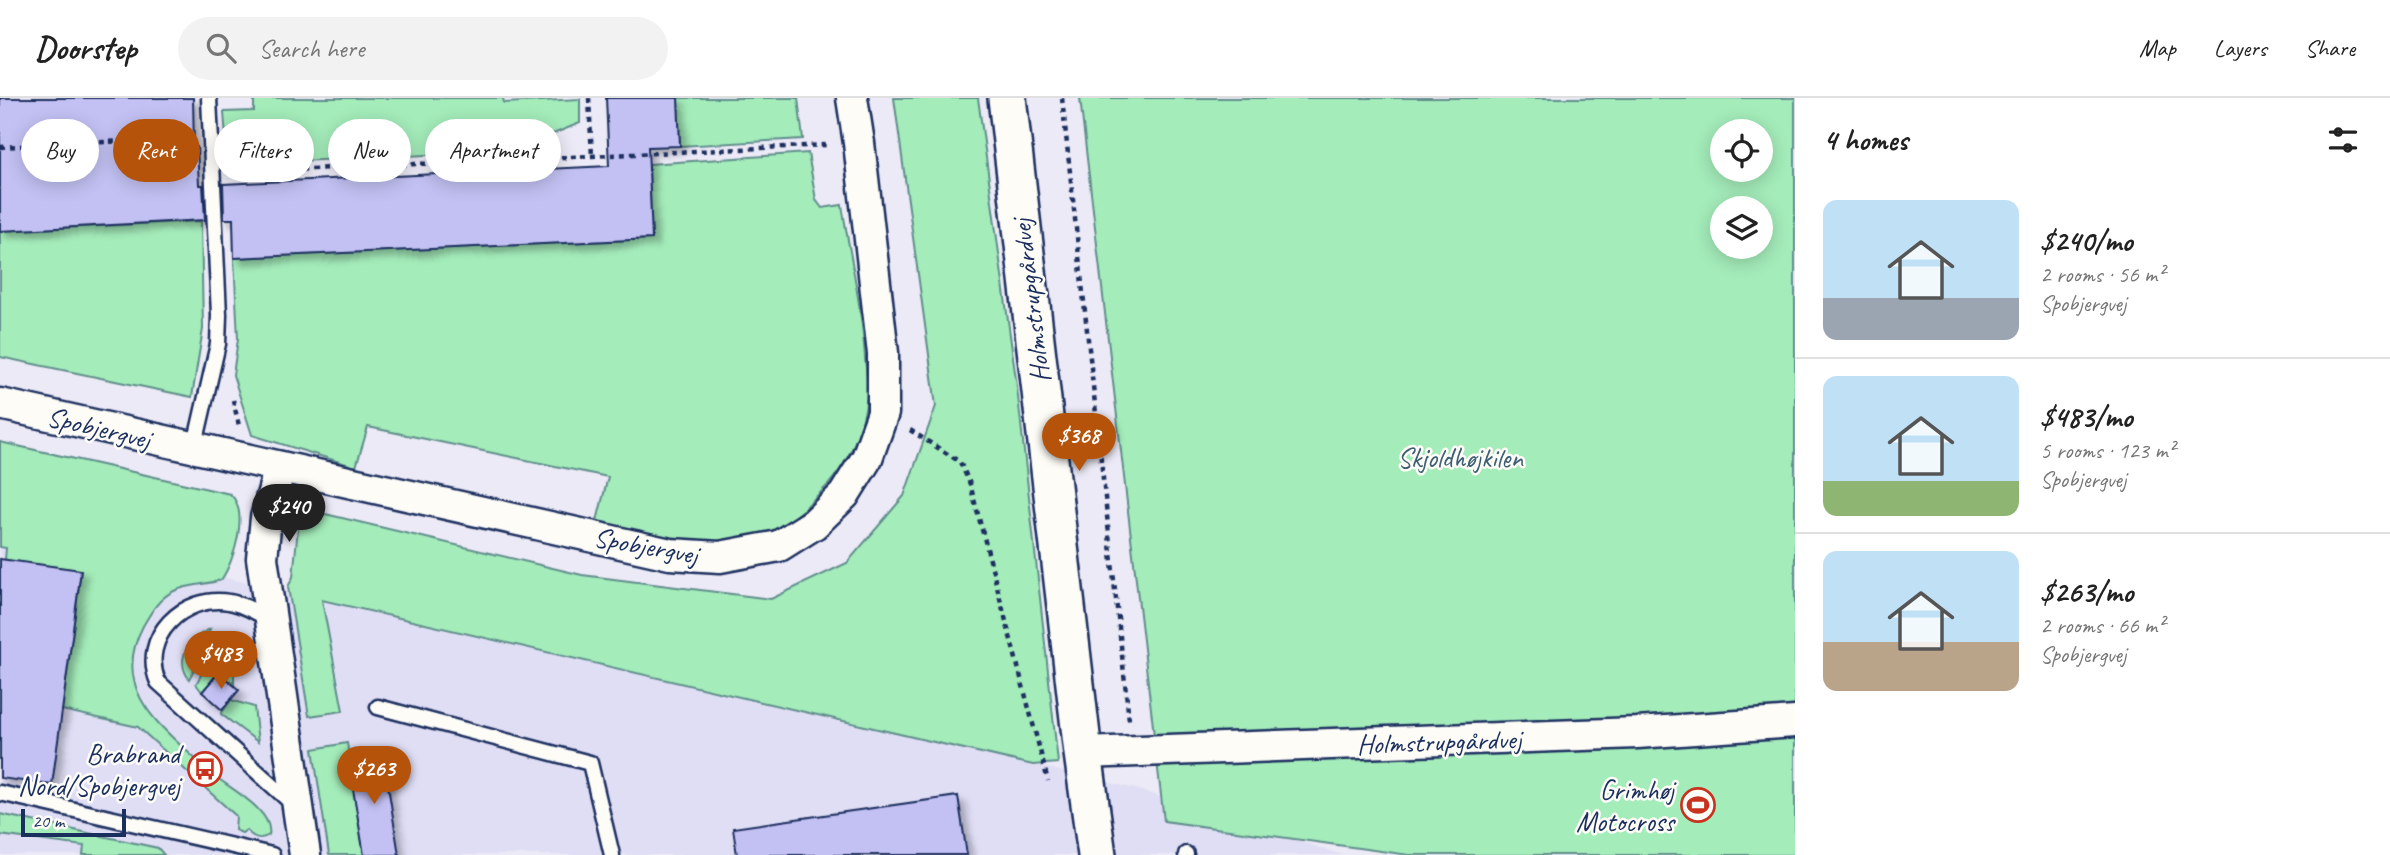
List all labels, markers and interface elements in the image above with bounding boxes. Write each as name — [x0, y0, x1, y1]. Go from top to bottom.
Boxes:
search box — [178, 17, 668, 80]
text: Doorstep — [35, 27, 136, 69]
icon: search — [202, 29, 240, 67]
text: Search here — [258, 32, 364, 65]
text: Map — [2139, 33, 2176, 63]
text: Layers — [2214, 33, 2267, 63]
text: Share — [2305, 33, 2355, 63]
chip: Buy — [21, 119, 99, 182]
chip: Rent — [113, 119, 200, 182]
chip: Filters — [214, 119, 314, 182]
chip: New — [328, 119, 411, 182]
chip: Apartment — [425, 119, 561, 182]
map controls — [1710, 119, 1773, 259]
button: locate — [1710, 119, 1773, 182]
text: 4 homes — [1823, 121, 1908, 159]
icon: filters — [2324, 121, 2362, 159]
button: layers — [1710, 196, 1773, 259]
street label: Holmstrupgårdvej — [1003, 214, 1058, 385]
text: $240/mo — [2040, 222, 2132, 260]
icon: home — [1879, 228, 1963, 312]
text: 2 rooms · 56 m² — [2040, 260, 2164, 289]
text: Spobjergvej — [2040, 289, 2126, 318]
text: $483/mo — [2040, 398, 2132, 436]
street label: Spobjergvej — [44, 399, 157, 457]
icon: home — [1879, 404, 1963, 488]
pin: $368 — [1038, 414, 1120, 473]
text: $368 — [1058, 421, 1100, 450]
text: 5 rooms · 123 m² — [2040, 436, 2175, 465]
park label: Skjoldhøjkilen — [1397, 440, 1524, 475]
text: Spobjergvej — [2040, 465, 2126, 494]
pin: $240 — [248, 484, 330, 544]
text: $240 — [268, 492, 310, 521]
street label: Spobjergvej — [591, 519, 704, 572]
text: $263/mo — [2040, 573, 2133, 611]
icon: home — [1879, 579, 1963, 663]
text: 2 rooms · 66 m² — [2040, 611, 2164, 640]
pin: $483 — [180, 632, 262, 691]
text: $483 — [200, 639, 242, 668]
text: Spobjergvej — [2040, 640, 2126, 669]
street label: Holmstrupgårdvej — [1356, 721, 1525, 762]
place label: Brabrand Nord/Spobjergvej — [18, 736, 184, 803]
pin: $263 — [333, 746, 415, 806]
bus stop icon: Brabrand Nord/Spobjergvej — [186, 750, 224, 788]
text: $263 — [353, 754, 395, 783]
place label: Grimhøj Motocross — [1576, 772, 1677, 839]
sports icon: Grimhøj Motocross — [1679, 786, 1717, 824]
scale bar — [21, 806, 126, 838]
text: 20 m — [32, 809, 64, 833]

